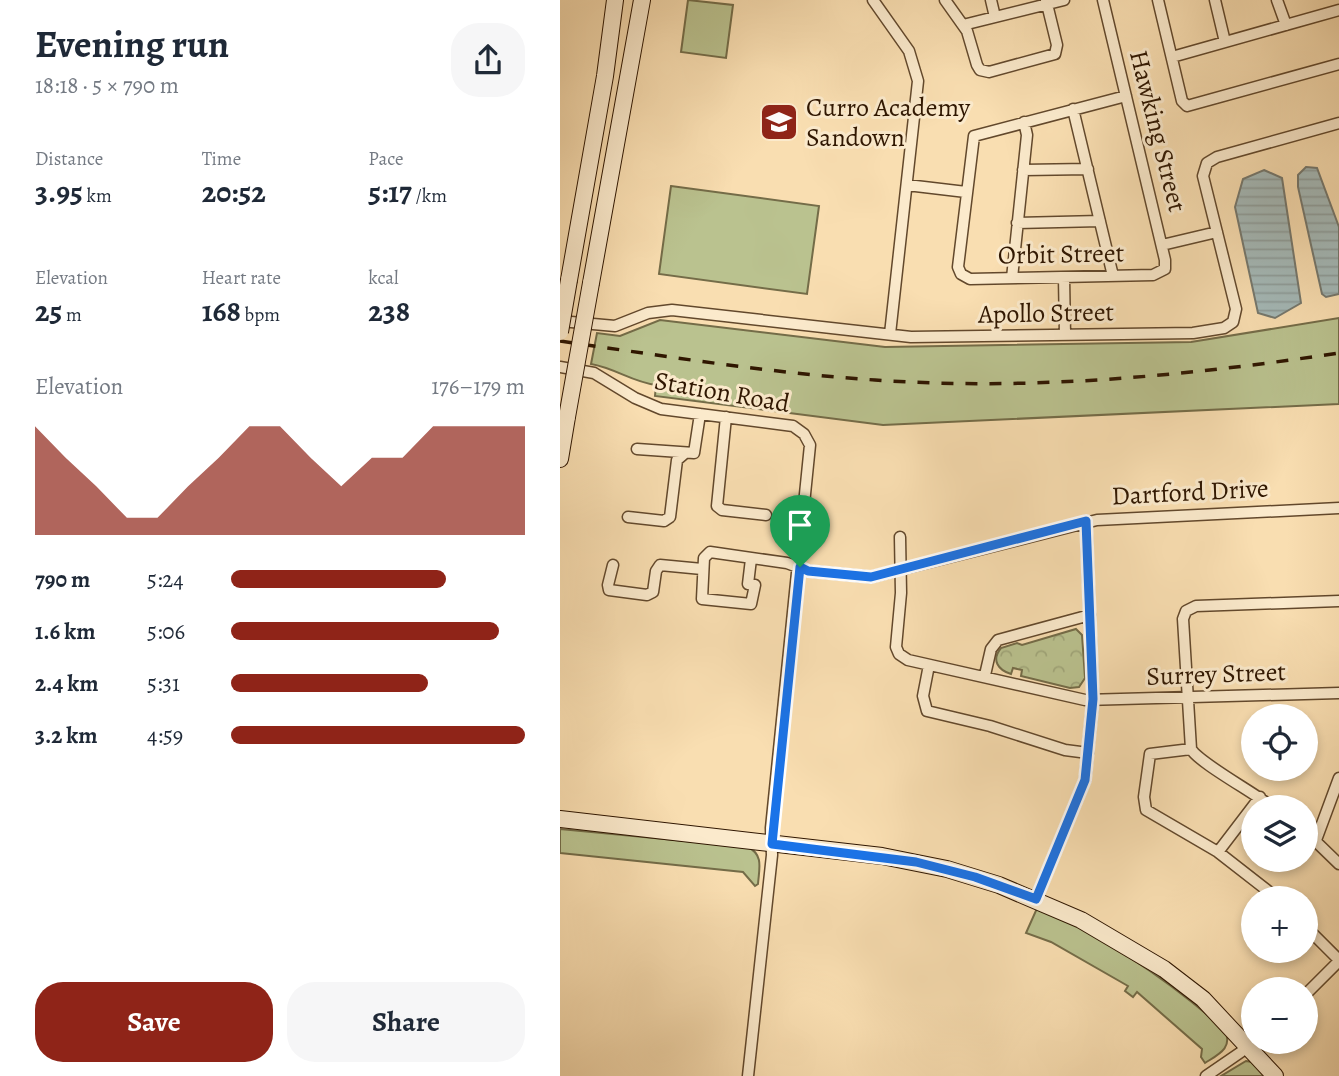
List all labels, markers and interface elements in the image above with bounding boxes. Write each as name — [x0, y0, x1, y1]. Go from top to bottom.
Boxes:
text: Evening run — [35, 18, 229, 70]
button: share — [451, 23, 525, 97]
street label: Hawking Street — [1121, 46, 1195, 216]
text: 18:18 · 5 × 790 m — [35, 70, 179, 101]
place label: Curro Academy Sandown — [806, 90, 971, 155]
school or university icon: Curro Academy Sandown — [758, 101, 800, 143]
text: Distance — [35, 146, 103, 172]
text: Time — [202, 146, 241, 172]
text: Pace — [368, 146, 404, 172]
text: 3.95 — [35, 172, 83, 212]
text: 20:52 — [202, 172, 266, 212]
text: 5:17 — [368, 172, 412, 212]
text: km — [83, 183, 112, 209]
text: /km — [412, 183, 447, 209]
street label: Orbit Street — [998, 235, 1125, 273]
text: Elevation — [35, 265, 108, 291]
text: Heart rate — [202, 265, 281, 291]
text: kcal — [368, 265, 399, 291]
text: 25 — [35, 291, 62, 331]
text: 168 — [202, 291, 241, 331]
text: 238 — [368, 291, 410, 331]
street label: Apollo Street — [977, 294, 1115, 332]
text: m — [62, 302, 82, 328]
text: bpm — [241, 302, 280, 328]
street label: Station Road — [652, 363, 792, 421]
text: Elevation — [35, 371, 123, 402]
text: 176–179 m — [431, 371, 525, 402]
street label: Dartford Drive — [1111, 470, 1269, 514]
pin — [770, 495, 830, 567]
icon: arrive — [781, 506, 819, 544]
text: 790 m — [35, 564, 90, 595]
text: 5:24 — [147, 564, 184, 595]
text: 1.6 km — [35, 616, 95, 647]
text: 5:06 — [147, 616, 185, 647]
street label: Surrey Street — [1146, 654, 1287, 694]
text: 2.4 km — [35, 668, 98, 699]
text: 5:31 — [147, 668, 180, 699]
map controls — [1241, 704, 1318, 1054]
button: locate — [1241, 704, 1318, 781]
text: 3.2 km — [35, 720, 98, 751]
text: 4:59 — [147, 720, 183, 751]
button: layers — [1241, 795, 1318, 872]
button: + — [1241, 886, 1318, 963]
button: − — [1241, 977, 1318, 1054]
button: Save — [35, 982, 273, 1062]
button: Share — [287, 982, 525, 1062]

